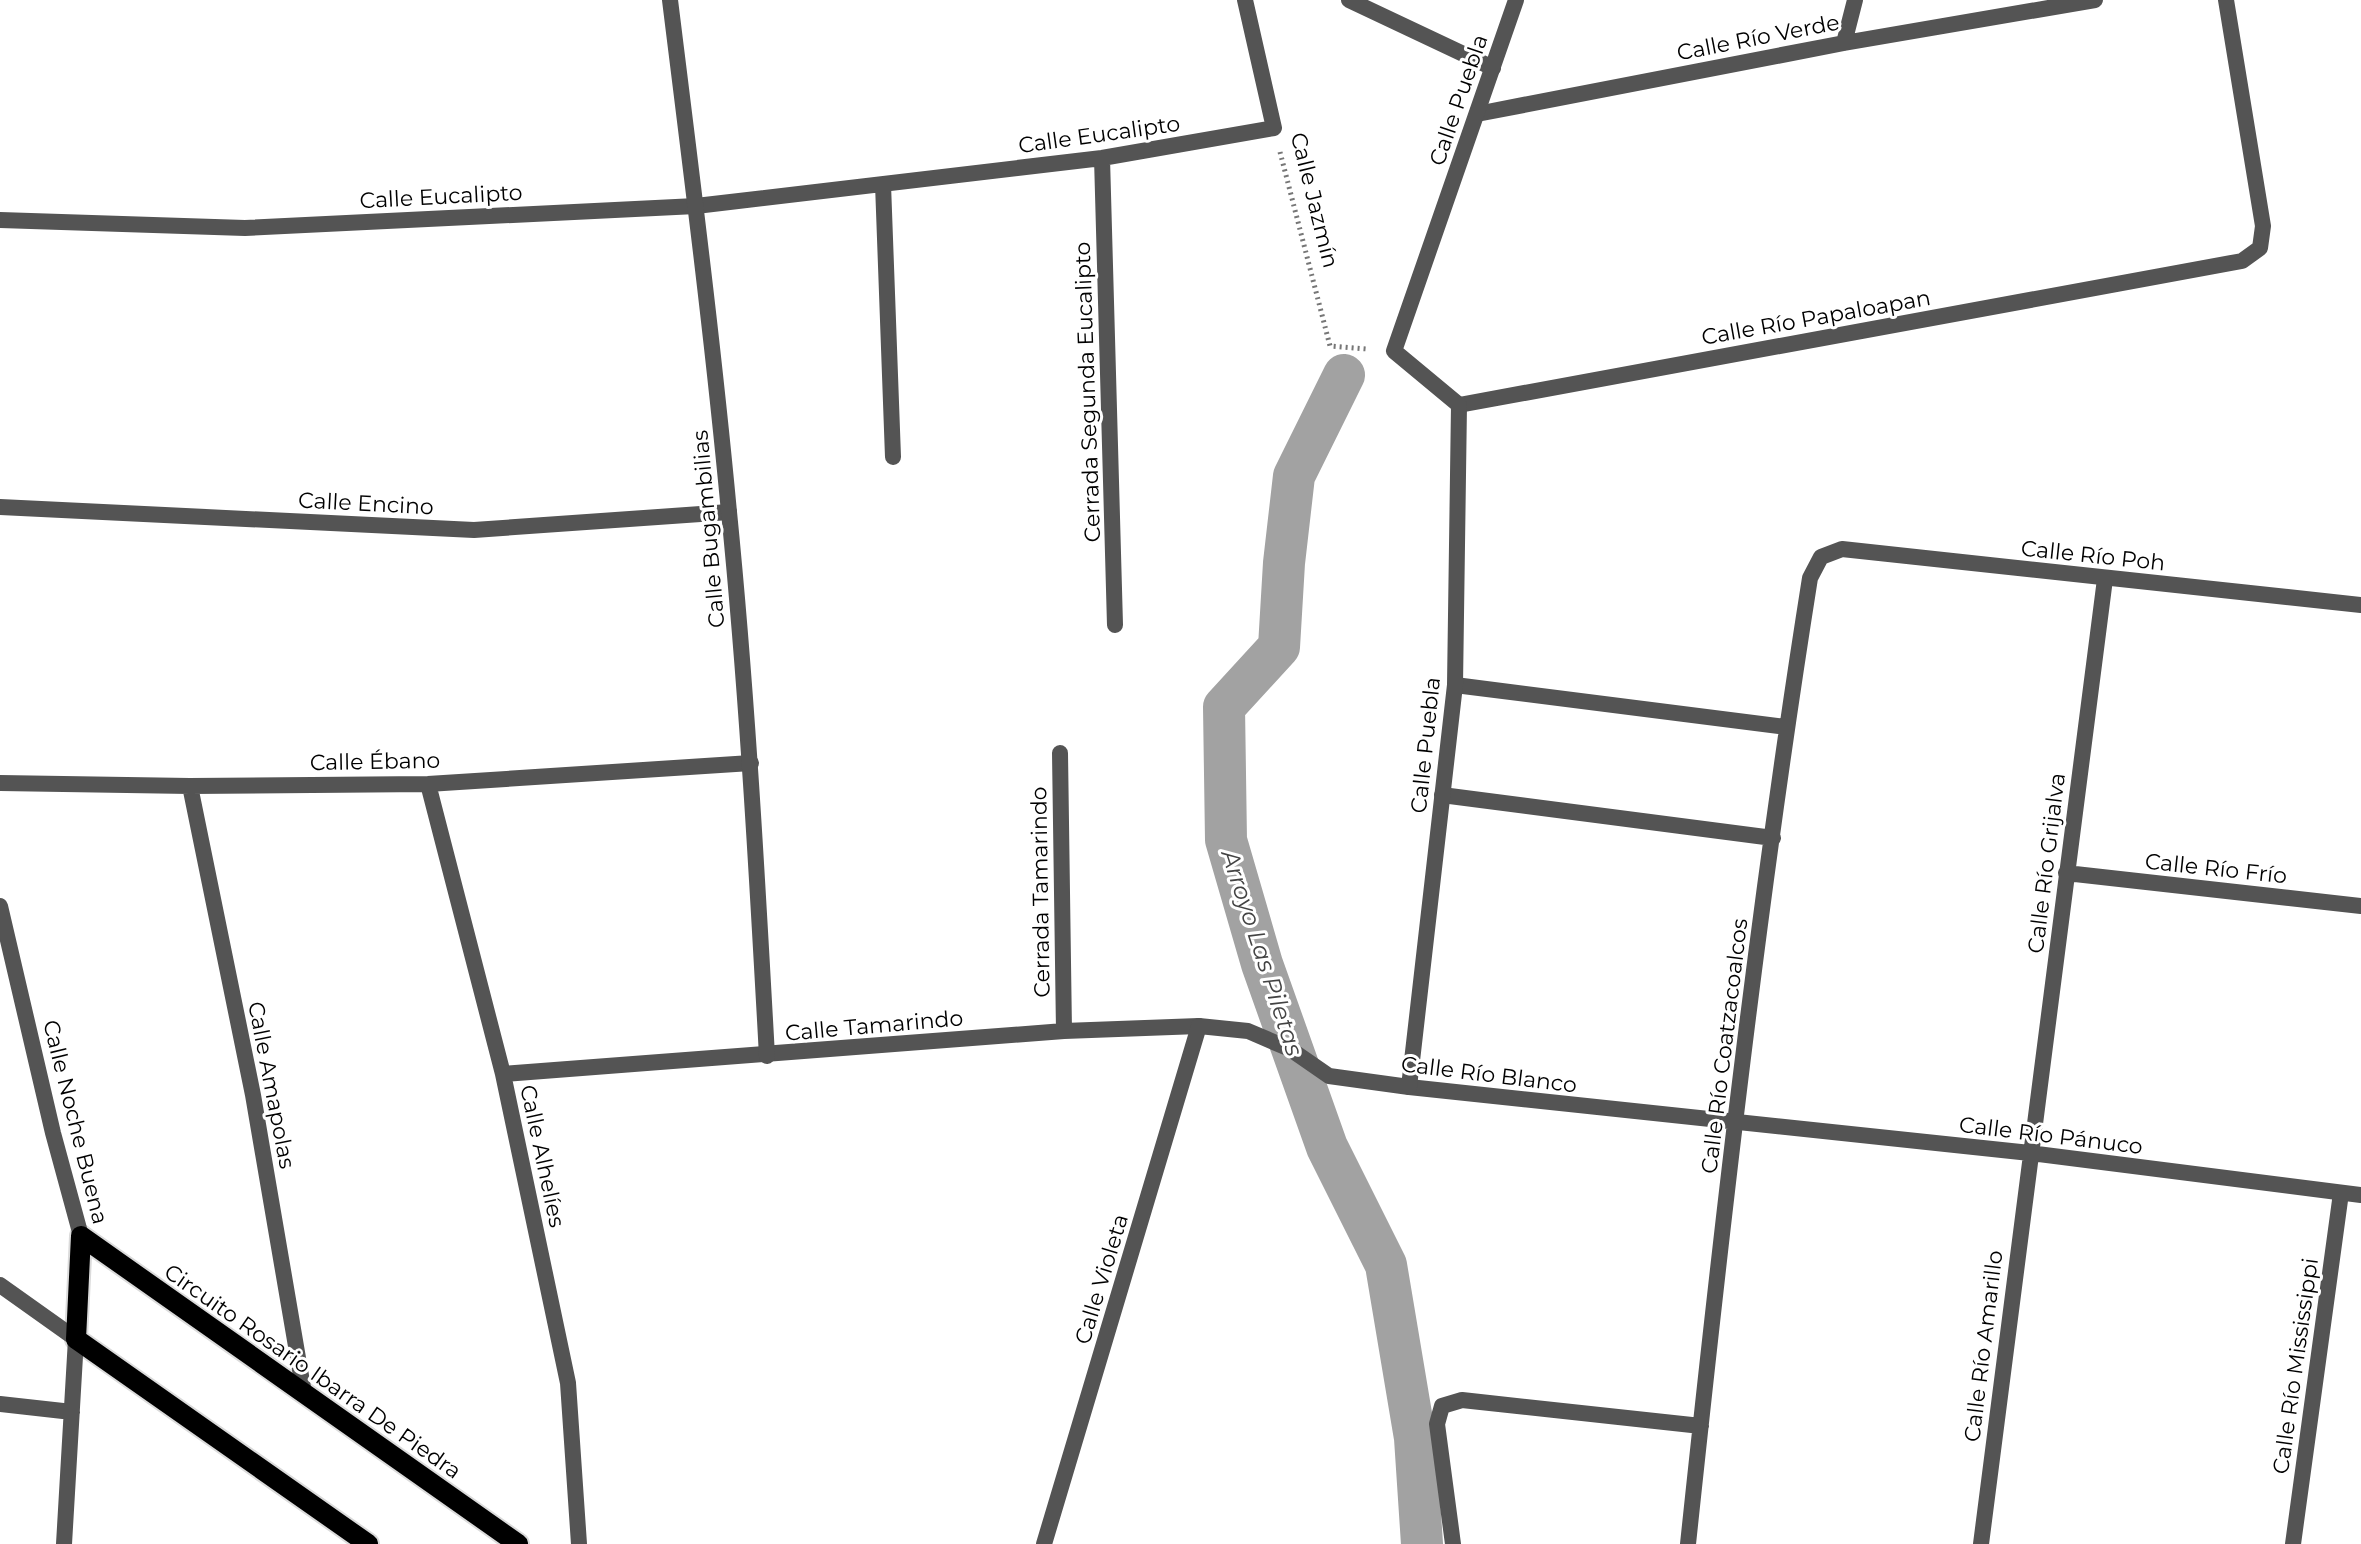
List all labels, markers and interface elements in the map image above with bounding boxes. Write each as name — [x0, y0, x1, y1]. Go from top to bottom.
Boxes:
street label: Calle Río Verde — [1675, 9, 1842, 66]
street label: Calle Puebla — [1423, 31, 1494, 169]
street label: Calle Eucalipto — [1016, 110, 1182, 159]
street label: Calle Jazmín — [1285, 130, 1344, 271]
street label: Calle Eucalipto — [359, 179, 523, 214]
street label: Cerrada Segunda Eucalipto — [1069, 241, 1106, 543]
street label: Calle Río Papaloapan — [1699, 284, 1933, 351]
street label: Calle Bugambilias — [686, 429, 731, 629]
street label: Calle Encino — [298, 486, 434, 521]
street label: Calle Río Poh — [2020, 535, 2166, 576]
street label: Calle Puebla — [1405, 676, 1446, 815]
street label: Calle Ébano — [310, 747, 440, 776]
street label: Calle Río Grijalva — [2022, 771, 2071, 955]
street label: Cerrada Tamarindo — [1025, 786, 1056, 998]
water label: Arroyo Las Piletas — [1215, 844, 1310, 1060]
street label: Calle Río Frío — [2144, 848, 2288, 889]
street label: Calle Río Coatzacoalcos — [1695, 917, 1754, 1175]
street label: Calle Amapolas — [242, 999, 301, 1171]
street label: Calle Tamarindo — [784, 1004, 964, 1047]
street label: Calle Noche Buena — [37, 1017, 114, 1227]
street label: Calle Río Blanco — [1399, 1050, 1578, 1099]
street label: Calle Alhelíes — [514, 1082, 571, 1230]
street label: Calle Río Pánuco — [1958, 1111, 2144, 1160]
street label: Calle Violeta — [1069, 1211, 1134, 1347]
street label: Calle Río Amarillo — [1958, 1249, 2009, 1443]
street label: Calle Río Mississippi — [2267, 1256, 2324, 1476]
street label: Circuito Rosario Ibarra De Piedra — [159, 1258, 466, 1485]

